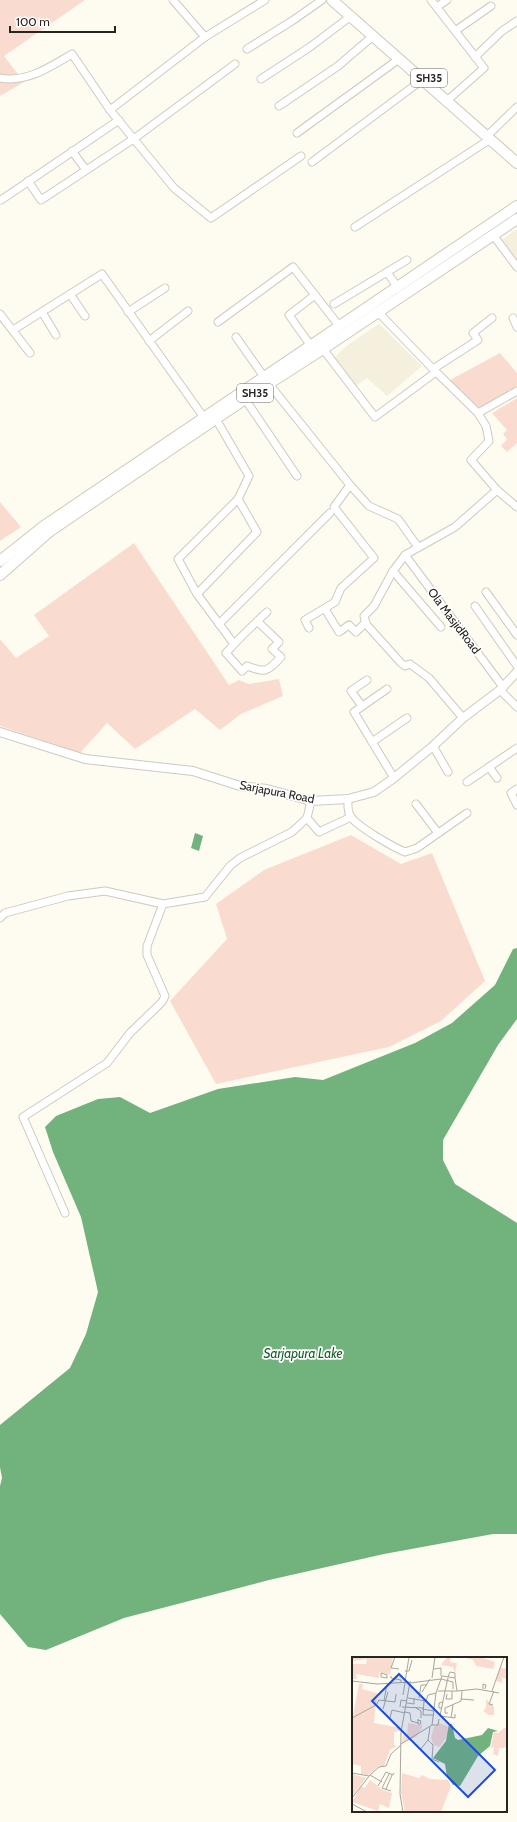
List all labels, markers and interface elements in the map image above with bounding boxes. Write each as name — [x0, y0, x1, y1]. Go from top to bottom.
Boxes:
scale bar — [10, 8, 115, 34]
text: 100 m — [16, 14, 50, 29]
road number: SH35 — [411, 69, 447, 87]
road number: SH35 — [237, 384, 273, 402]
street label: Ola MasjidRoad — [425, 585, 484, 657]
street label: Sarjapura Road — [238, 777, 316, 806]
water label: Sarjapura Lake — [264, 1345, 343, 1362]
inset map — [352, 1657, 507, 1812]

